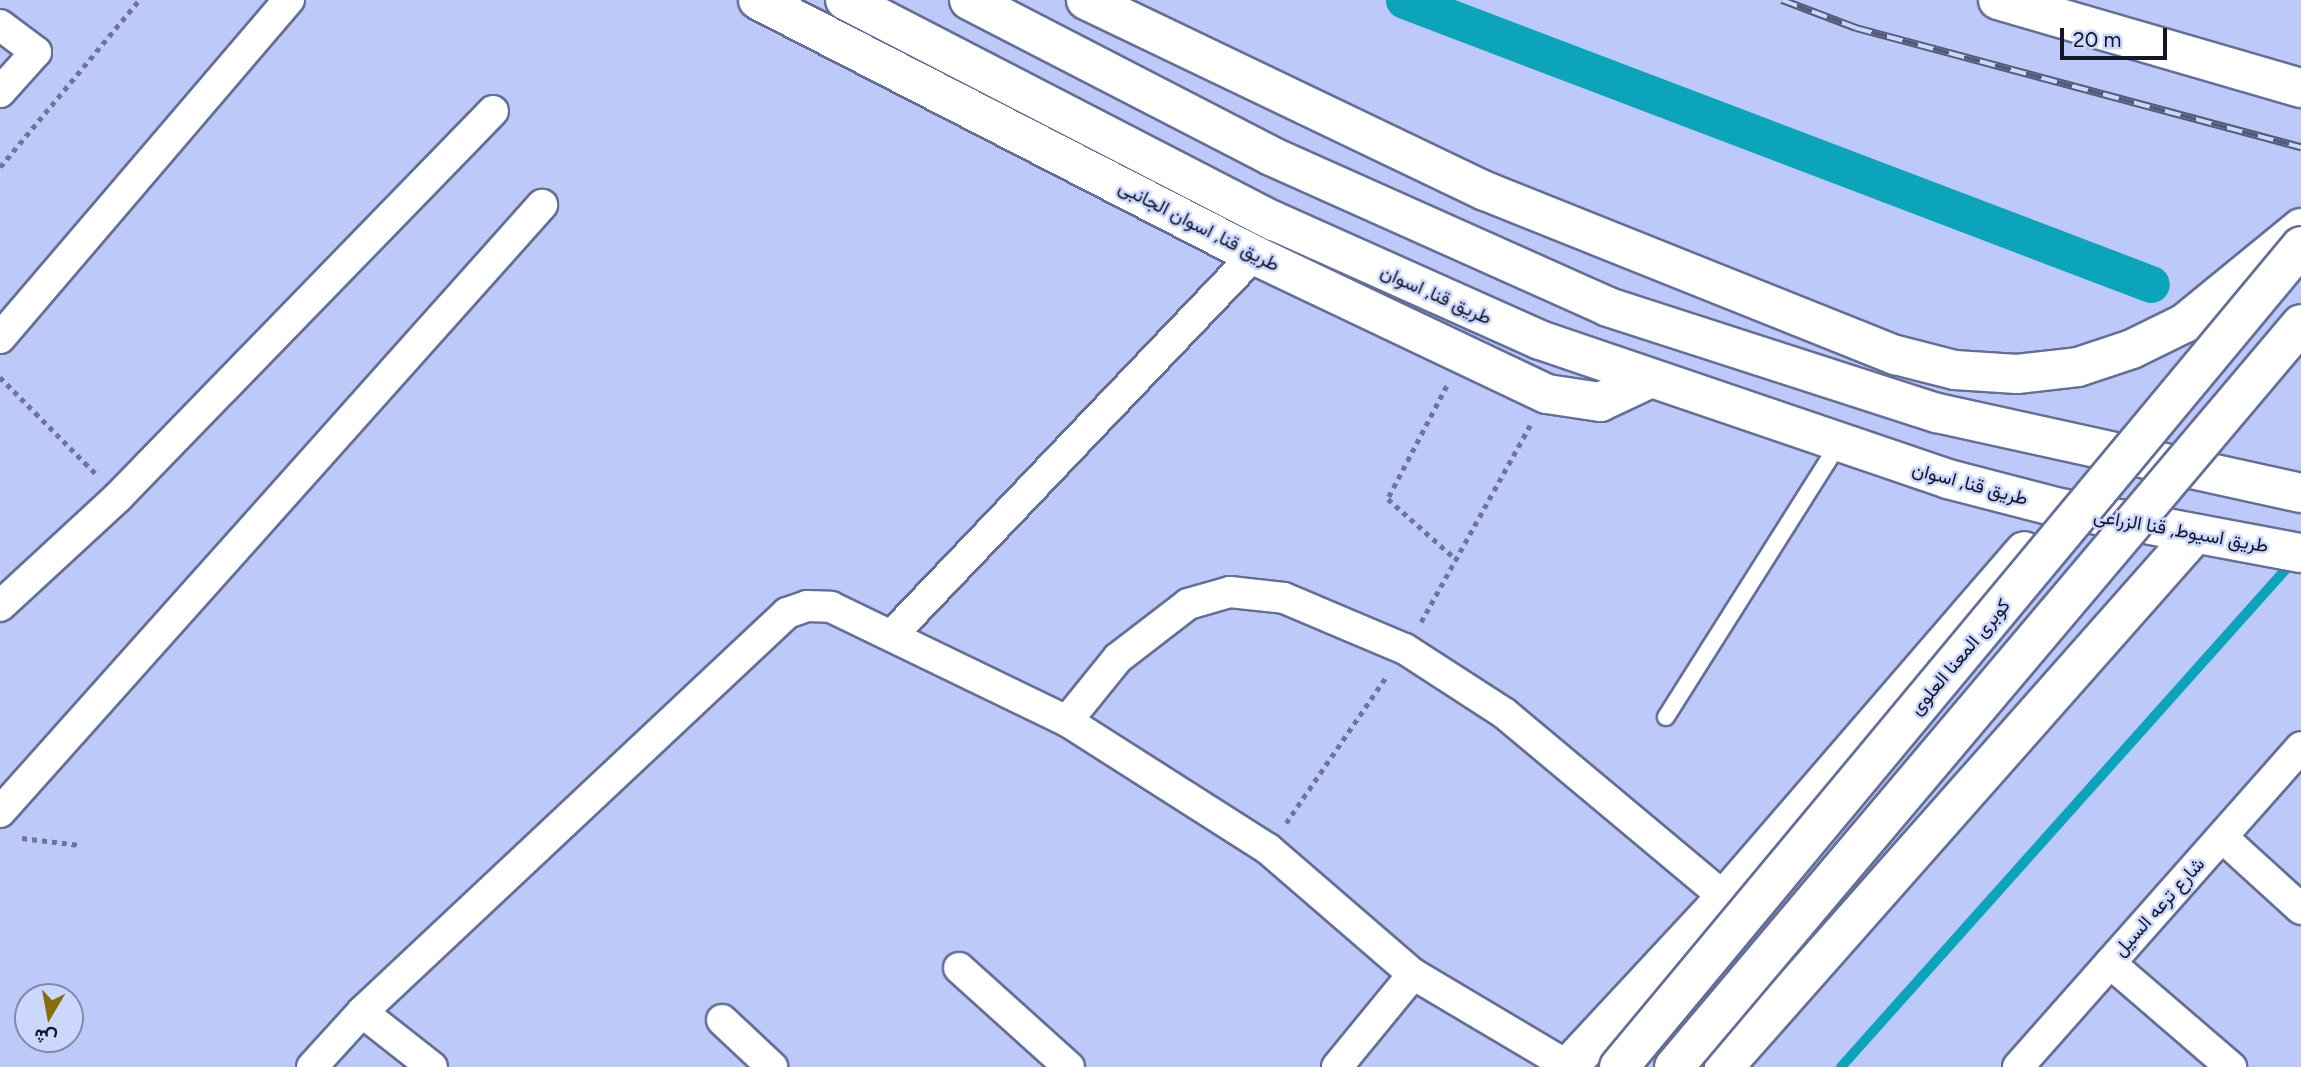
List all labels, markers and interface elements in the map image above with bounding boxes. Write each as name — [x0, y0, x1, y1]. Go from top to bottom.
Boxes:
scale bar — [2063, 14, 2170, 58]
text: 20 m — [2073, 27, 2121, 52]
street label: طريق قنا, اسوان الجانبى — [1115, 176, 1283, 276]
street label: طريق قنا, اسوان — [1377, 260, 1495, 330]
street label: طريق قنا, اسوان — [1910, 458, 2030, 510]
street label: طريق اسيوط, قنا الزراعى — [2092, 504, 2270, 558]
street label: كوبرى المعنا العلوى — [1905, 594, 2015, 720]
street label: شارع ترعه السيل — [2109, 853, 2209, 961]
north arrow — [14, 983, 84, 1053]
text: ش — [32, 1024, 59, 1051]

